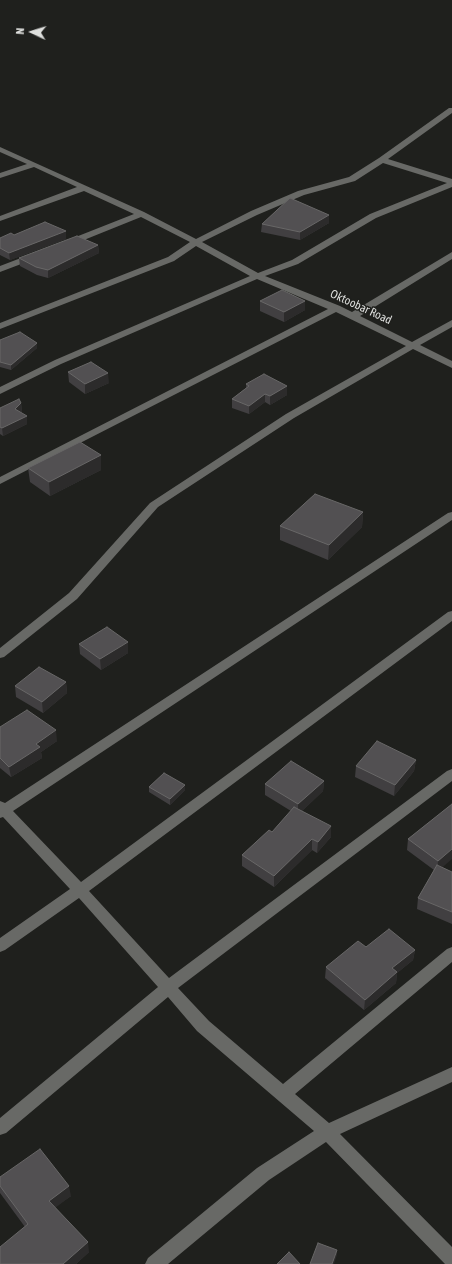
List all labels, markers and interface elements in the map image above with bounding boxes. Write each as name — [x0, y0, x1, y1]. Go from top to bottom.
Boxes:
north arrow — [12, 12, 52, 52]
text: N — [14, 28, 26, 35]
street label: Oktoobar Road — [328, 286, 394, 328]

